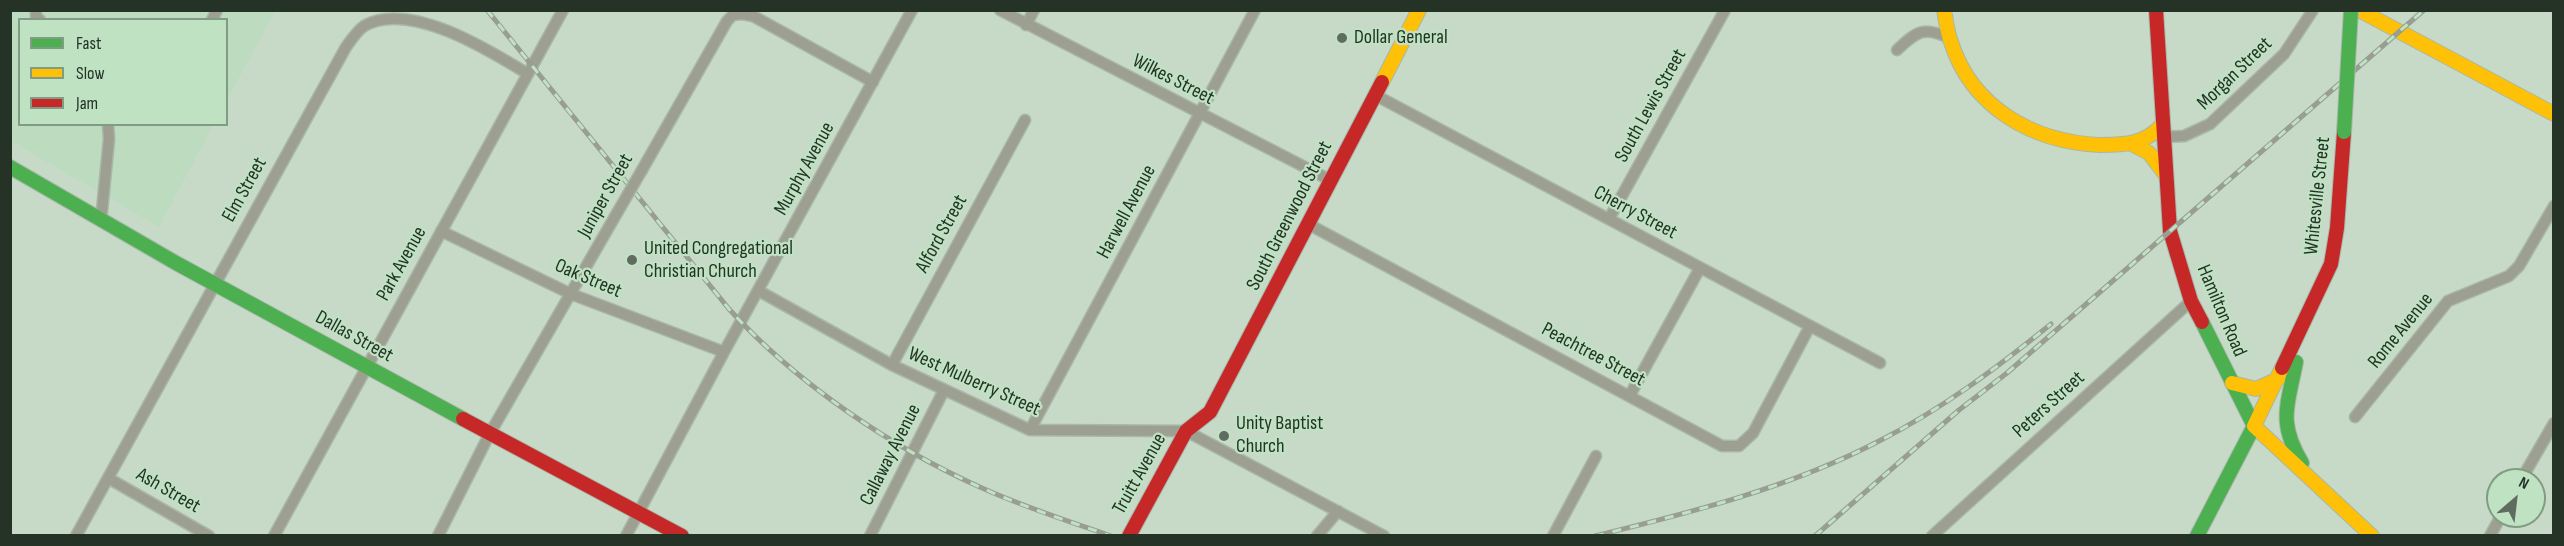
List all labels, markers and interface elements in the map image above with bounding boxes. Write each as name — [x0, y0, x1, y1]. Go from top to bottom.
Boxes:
legend — [18, 18, 228, 126]
place label: Dollar General — [1354, 26, 1448, 50]
marker: Dollar General — [1335, 31, 1349, 45]
street label: Morgan Street — [2193, 32, 2277, 116]
text: Fast — [76, 33, 101, 54]
street label: South Lewis Street — [1610, 45, 1692, 167]
street label: Wilkes Street — [1128, 49, 1218, 111]
text: Slow — [76, 63, 105, 84]
text: Jam — [76, 93, 98, 114]
street label: Murphy Avenue — [770, 118, 840, 220]
street label: Whitesville Street — [2300, 136, 2336, 256]
street label: South Greenwood Street — [1242, 137, 1338, 295]
street label: Juniper Street — [573, 150, 639, 242]
street label: Elm Street — [217, 153, 273, 227]
street label: Harwell Avenue — [1092, 161, 1162, 263]
street label: Cherry Street — [1589, 181, 1681, 245]
street label: Alford Street — [911, 191, 973, 277]
street label: Park Avenue — [372, 223, 432, 305]
place label: United Congregational Christian Church — [644, 237, 793, 284]
marker: United Congregational Christian Church — [625, 253, 639, 267]
street label: Oak Street — [551, 254, 625, 304]
street label: Hamilton Road — [2191, 261, 2251, 361]
street label: Rome Avenue — [2363, 288, 2439, 374]
street label: Dallas Street — [311, 306, 397, 368]
street label: Peachtree Street — [1537, 318, 1649, 392]
street label: West Mulberry Street — [904, 342, 1044, 422]
street label: Peters Street — [2008, 367, 2090, 443]
street label: Callaway Avenue — [855, 400, 927, 510]
place label: Unity Baptist Church — [1236, 412, 1323, 459]
street label: Truitt Avenue — [1108, 429, 1172, 519]
marker: Unity Baptist Church — [1217, 429, 1231, 443]
street label: Ash Street — [132, 463, 204, 519]
north arrow — [2486, 468, 2546, 528]
text: N — [2516, 473, 2532, 494]

